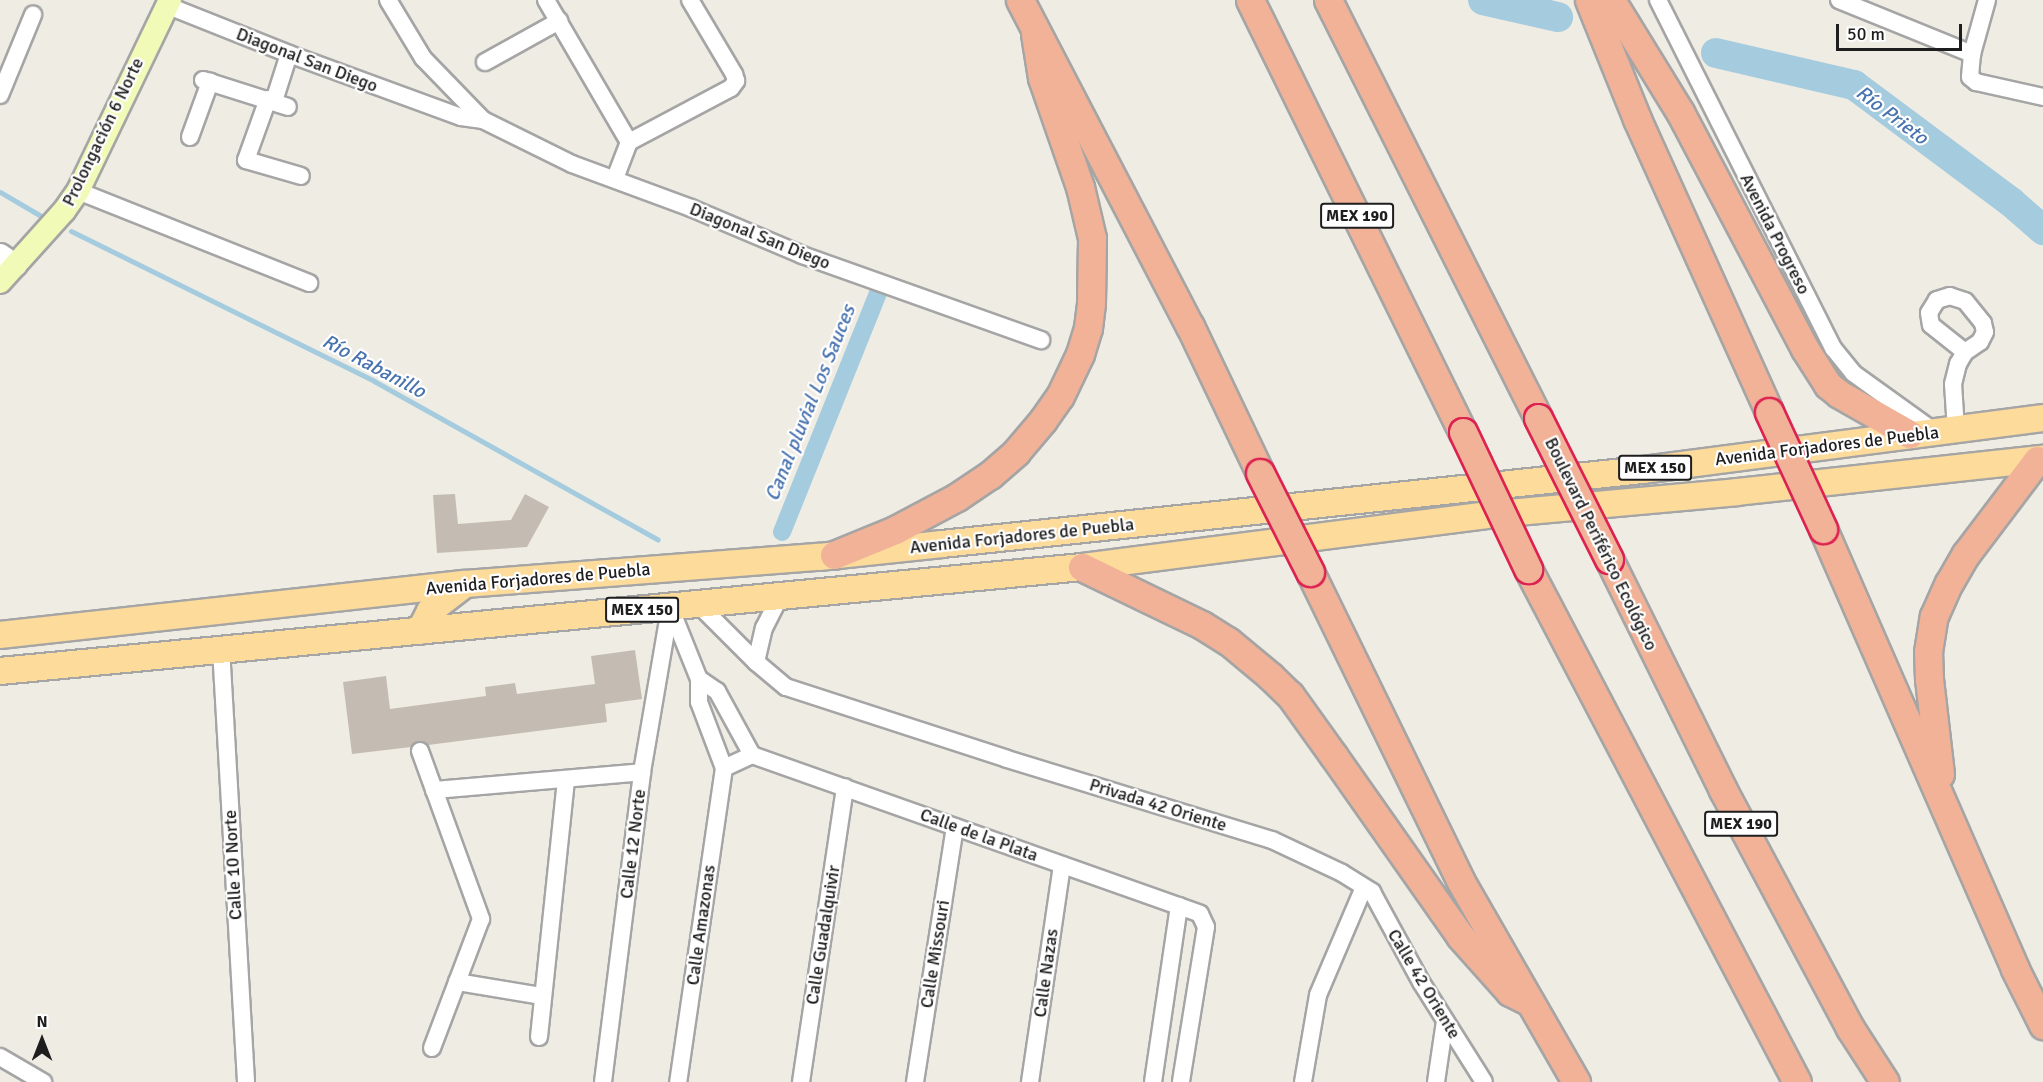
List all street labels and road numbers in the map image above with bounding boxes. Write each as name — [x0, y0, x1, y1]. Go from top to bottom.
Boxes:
street label: Diagonal San Diego — [233, 23, 381, 97]
street label: Prolongación 6 Norte — [58, 54, 148, 210]
street label: Avenida Progreso — [1735, 170, 1815, 298]
street label: Diagonal San Diego — [686, 198, 834, 274]
road number: MEX 190 — [1320, 203, 1394, 229]
street label: Avenida Forjadores de Puebla — [1714, 422, 1940, 470]
street label: Boulevard Periférico Ecológico — [1540, 434, 1662, 654]
road number: MEX 150 — [1618, 455, 1692, 481]
street label: Avenida Forjadores de Puebla — [909, 513, 1135, 559]
street label: Avenida Forjadores de Puebla — [425, 558, 651, 600]
road number: MEX 150 — [604, 597, 680, 623]
street label: Privada 42 Oriente — [1087, 774, 1229, 836]
street label: Calle 12 Norte — [616, 788, 650, 900]
street label: Calle de la Plata — [917, 804, 1041, 866]
street label: Calle 10 Norte — [219, 809, 247, 921]
road number: MEX 190 — [1704, 811, 1778, 837]
street label: Calle Amazonas — [682, 863, 720, 987]
street label: Calle Guadalquivir — [801, 864, 845, 1006]
street label: Calle Missouri — [916, 898, 954, 1010]
street label: Calle 42 Oriente — [1383, 925, 1465, 1043]
street label: Calle Nazas — [1029, 927, 1063, 1019]

